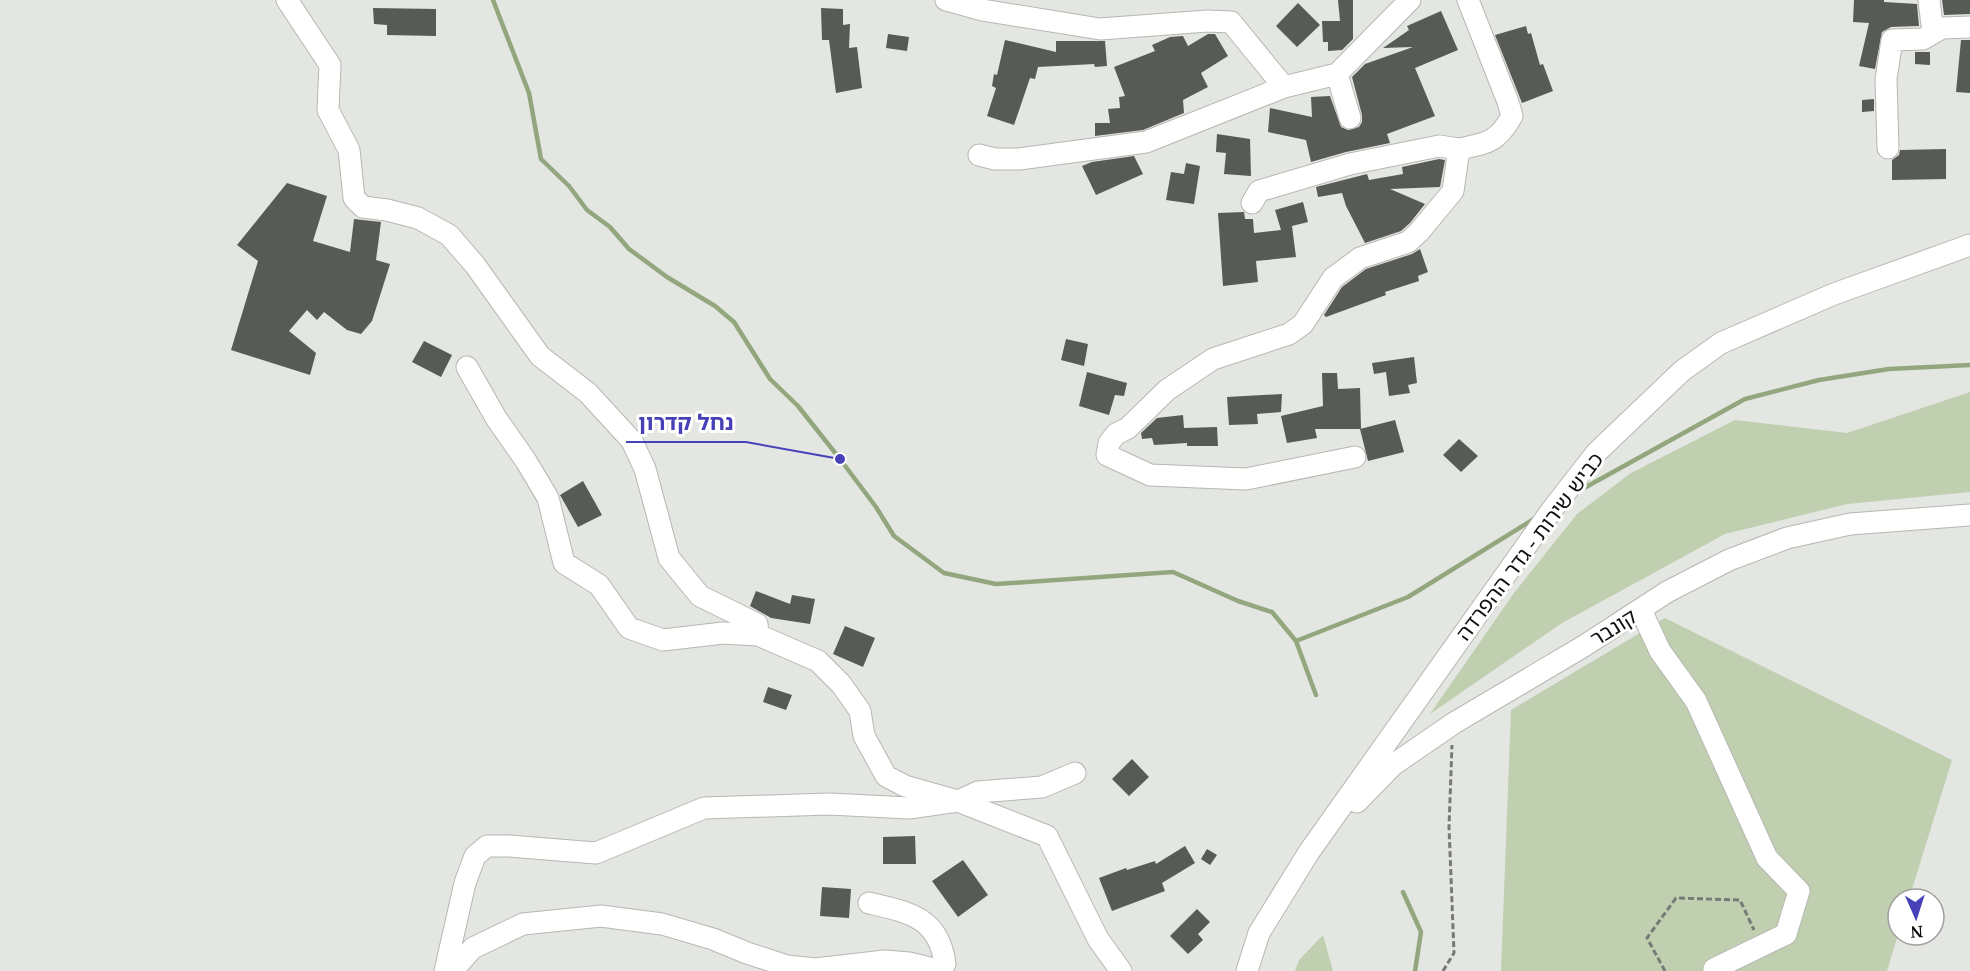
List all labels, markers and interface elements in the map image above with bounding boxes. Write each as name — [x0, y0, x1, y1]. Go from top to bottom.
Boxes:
callout: נחל קדרון — [626, 402, 746, 442]
text: נחל קדרון — [638, 406, 734, 436]
street label: כביש שירות - גדר ההפרדה — [1449, 446, 1609, 646]
street label: קונבר — [1584, 602, 1642, 652]
north arrow — [1886, 887, 1946, 947]
text: N — [1910, 921, 1924, 943]

